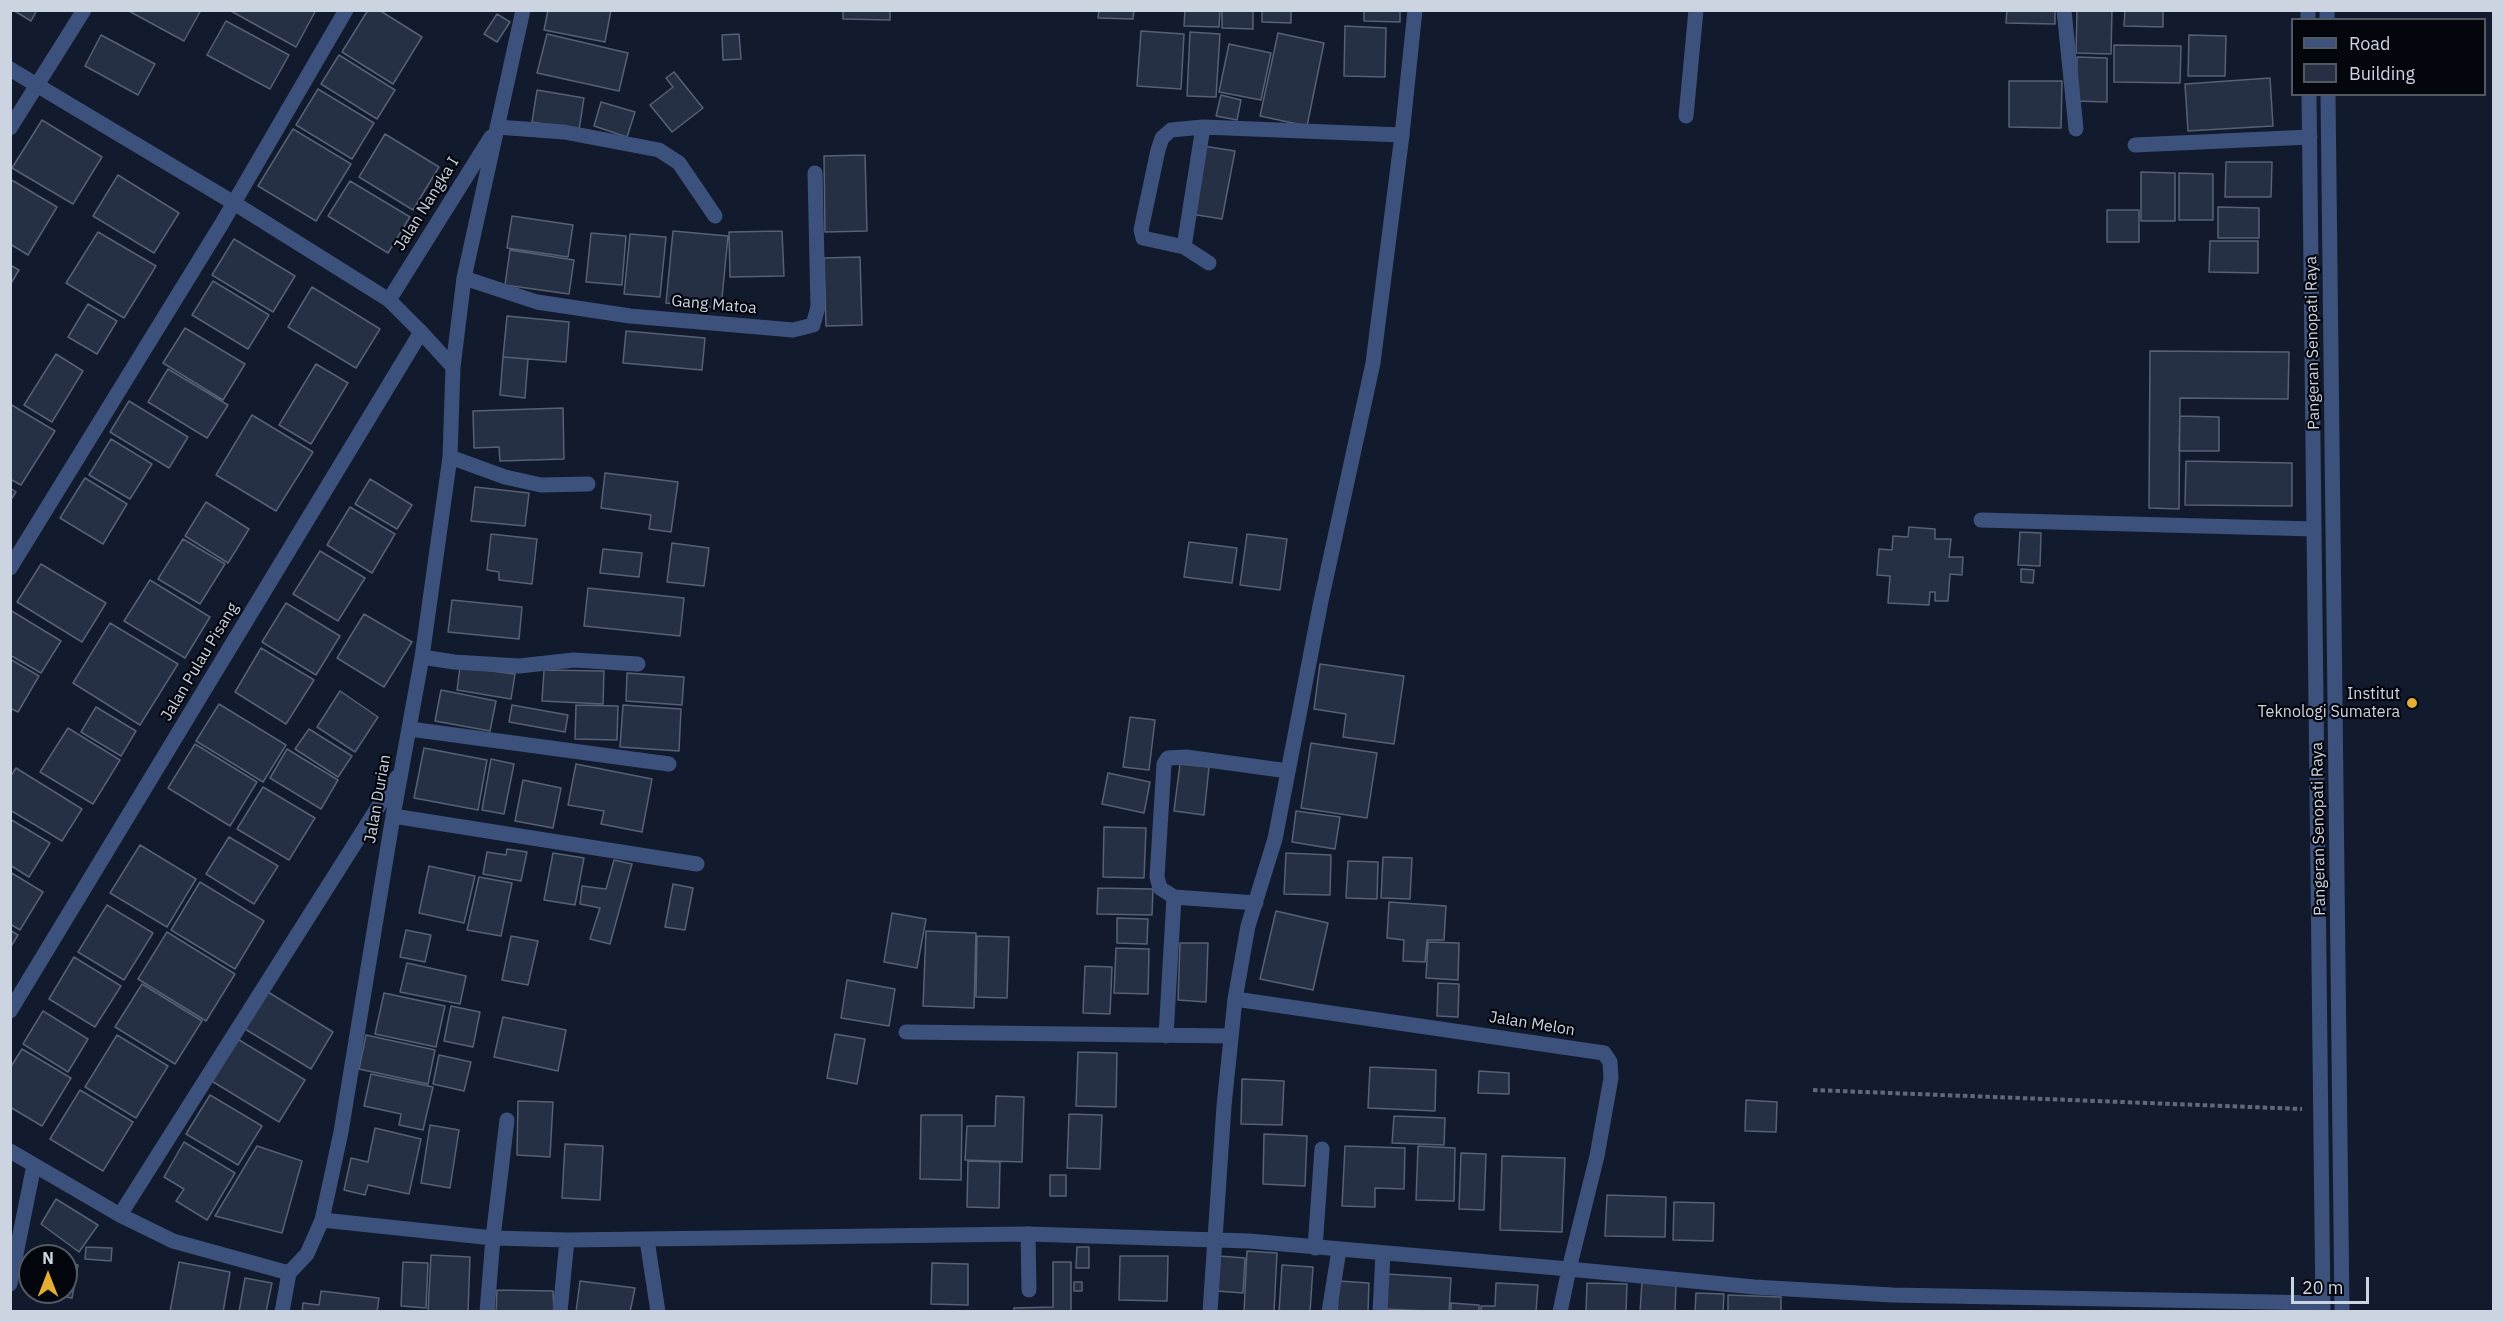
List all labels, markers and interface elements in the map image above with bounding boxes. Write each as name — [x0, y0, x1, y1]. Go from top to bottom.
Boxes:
legend — [2291, 18, 2486, 96]
text: Road — [2349, 32, 2390, 55]
text: Building — [2349, 62, 2415, 85]
street label: Jalan Nangka I — [391, 154, 463, 254]
street label: Pangeran Senopati Raya — [2302, 256, 2324, 430]
street label: Gang Matoa — [671, 292, 757, 318]
street label: Jalan Pulau Pisang — [157, 599, 243, 725]
place label: Institut Teknologi Sumatera — [2258, 684, 2400, 722]
marker: Institut Teknologi Sumatera — [2405, 696, 2419, 710]
street label: Pangeran Senopati Raya — [2308, 742, 2330, 916]
street label: Jalan Durian — [361, 753, 395, 845]
street label: Jalan Melon — [1488, 1008, 1576, 1040]
north arrow — [18, 1244, 78, 1304]
text: N — [42, 1248, 54, 1268]
scale bar — [2294, 1265, 2372, 1303]
text: 20 m — [2302, 1276, 2344, 1299]

